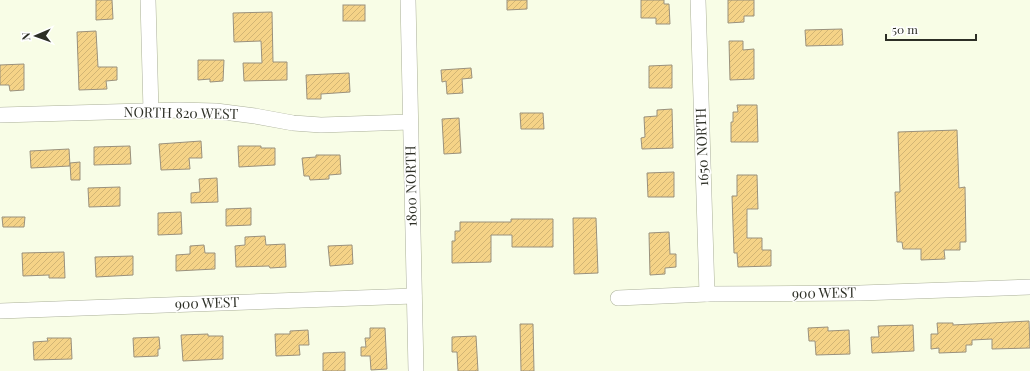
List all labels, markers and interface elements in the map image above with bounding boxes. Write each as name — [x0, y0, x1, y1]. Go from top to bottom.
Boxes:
north arrow — [16, 16, 56, 56]
scale bar — [886, 16, 976, 42]
text: 50 m — [892, 21, 918, 37]
text: N — [18, 32, 33, 41]
street label: NORTH 820 WEST — [124, 102, 239, 123]
street label: 1650 NORTH — [691, 107, 712, 187]
street label: 1800 NORTH — [400, 145, 421, 227]
street label: 900 WEST — [792, 282, 857, 303]
street label: 900 WEST — [174, 292, 240, 313]

